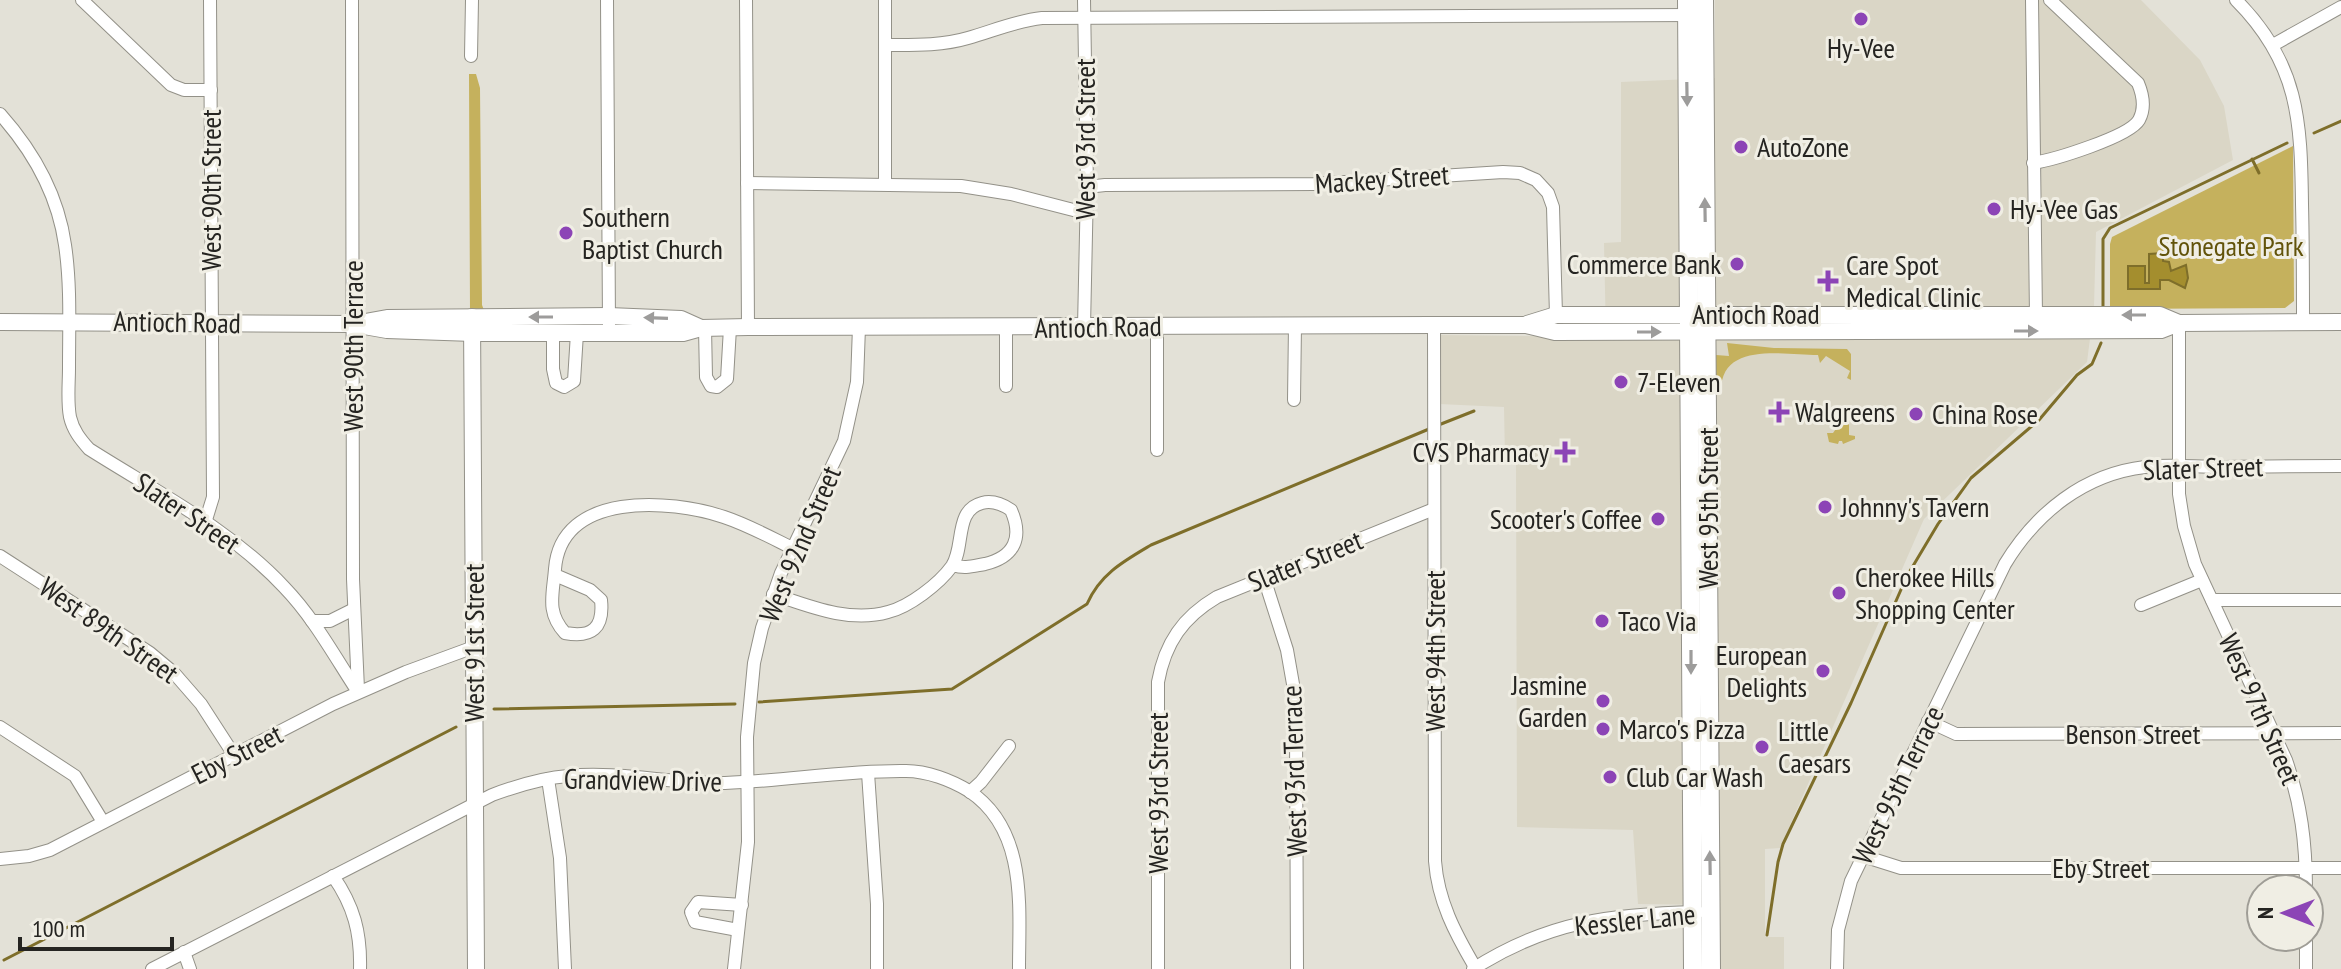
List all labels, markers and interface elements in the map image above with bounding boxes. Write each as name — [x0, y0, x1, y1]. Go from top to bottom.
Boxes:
marker: Hy-Vee — [1852, 10, 1870, 28]
place label: Hy-Vee — [1827, 29, 1895, 66]
street label: West 93rd Street — [1066, 58, 1103, 220]
one-way arrow — [1681, 82, 1693, 107]
street label: West 90th Street — [192, 109, 229, 271]
place label: AutoZone — [1757, 128, 1849, 165]
marker: AutoZone — [1732, 138, 1750, 156]
street label: Mackey Street — [1314, 155, 1451, 202]
place label: Hy-Vee Gas — [2010, 190, 2118, 227]
one-way arrow — [1699, 197, 1711, 222]
place label: Southern Baptist Church — [582, 198, 723, 267]
marker: Hy-Vee Gas — [1985, 200, 2003, 218]
marker: Southern Baptist Church — [557, 224, 575, 242]
park label: Stonegate Park — [2158, 227, 2304, 264]
place label: Commerce Bank — [1567, 245, 1721, 282]
place label: Care Spot Medical Clinic — [1846, 246, 1981, 315]
marker: Commerce Bank — [1728, 255, 1746, 273]
street label: West 90th Terrace — [334, 260, 371, 432]
marker: Care Spot Medical Clinic — [1817, 270, 1839, 292]
street label: Antioch Road — [1692, 295, 1820, 332]
street label: Antioch Road — [113, 302, 241, 341]
street label: Antioch Road — [1034, 307, 1162, 346]
one-way arrow — [2121, 309, 2146, 321]
one-way arrow — [528, 311, 553, 323]
one-way arrow — [643, 311, 668, 324]
one-way arrow — [2014, 325, 2039, 337]
one-way arrow — [1637, 326, 1662, 338]
place label: 7-Eleven — [1637, 363, 1721, 400]
marker: 7-Eleven — [1612, 373, 1630, 391]
place label: Walgreens — [1795, 393, 1895, 430]
place label: China Rose — [1932, 395, 2038, 432]
marker: Walgreens — [1770, 403, 1788, 421]
marker: China Rose — [1907, 405, 1925, 423]
street label: West 95th Street — [1689, 427, 1726, 589]
place label: CVS Pharmacy — [1413, 433, 1549, 470]
marker: CVS Pharmacy — [1556, 443, 1574, 461]
street label: Slater Street — [2142, 447, 2264, 488]
street label: West 92nd Street — [750, 460, 849, 627]
street label: Slater Street — [127, 464, 248, 562]
place label: Johnny's Tavern — [1840, 488, 1989, 525]
marker: Johnny's Tavern — [1816, 498, 1834, 516]
place label: Scooter's Coffee — [1490, 500, 1642, 537]
marker: Scooter's Coffee — [1649, 510, 1667, 528]
street label: Slater Street — [1242, 521, 1368, 600]
place label: Cherokee Hills Shopping Center — [1855, 558, 2015, 627]
street label: West 91st Street — [455, 563, 492, 722]
street label: West 89th Street — [32, 568, 186, 691]
street label: West 94th Street — [1416, 570, 1453, 732]
marker: Cherokee Hills Shopping Center — [1830, 584, 1848, 602]
place label: Taco Via — [1618, 602, 1696, 639]
marker: Taco Via — [1593, 612, 1611, 630]
street label: West 97th Street — [2211, 628, 2310, 790]
place label: European Delights — [1716, 636, 1807, 705]
one-way arrow — [1685, 650, 1697, 675]
marker: European Delights — [1814, 662, 1832, 680]
place label: Jasmine Garden — [1510, 666, 1587, 735]
street label: West 93rd Terrace — [1272, 685, 1315, 857]
marker: Jasmine Garden — [1594, 692, 1612, 710]
street label: West 95th Terrace — [1843, 700, 1952, 870]
place label: Marco's Pizza — [1619, 710, 1745, 747]
street label: West 93rd Street — [1139, 712, 1176, 874]
place label: Little Caesars — [1778, 712, 1851, 781]
street label: Eby Street — [185, 715, 289, 792]
street label: Benson Street — [2066, 715, 2201, 752]
marker: Marco's Pizza — [1594, 720, 1612, 738]
marker: Little Caesars — [1753, 738, 1771, 756]
place label: Club Car Wash — [1626, 758, 1763, 795]
street label: Grandview Drive — [564, 760, 722, 799]
marker: Club Car Wash — [1601, 768, 1619, 786]
street label: Eby Street — [2052, 849, 2150, 886]
one-way arrow — [1703, 850, 1716, 875]
north arrow — [2245, 873, 2325, 953]
street label: Kessler Lane — [1573, 895, 1697, 944]
scale bar — [20, 901, 172, 951]
text: N — [2251, 907, 2279, 919]
text: 100 m — [32, 913, 85, 944]

